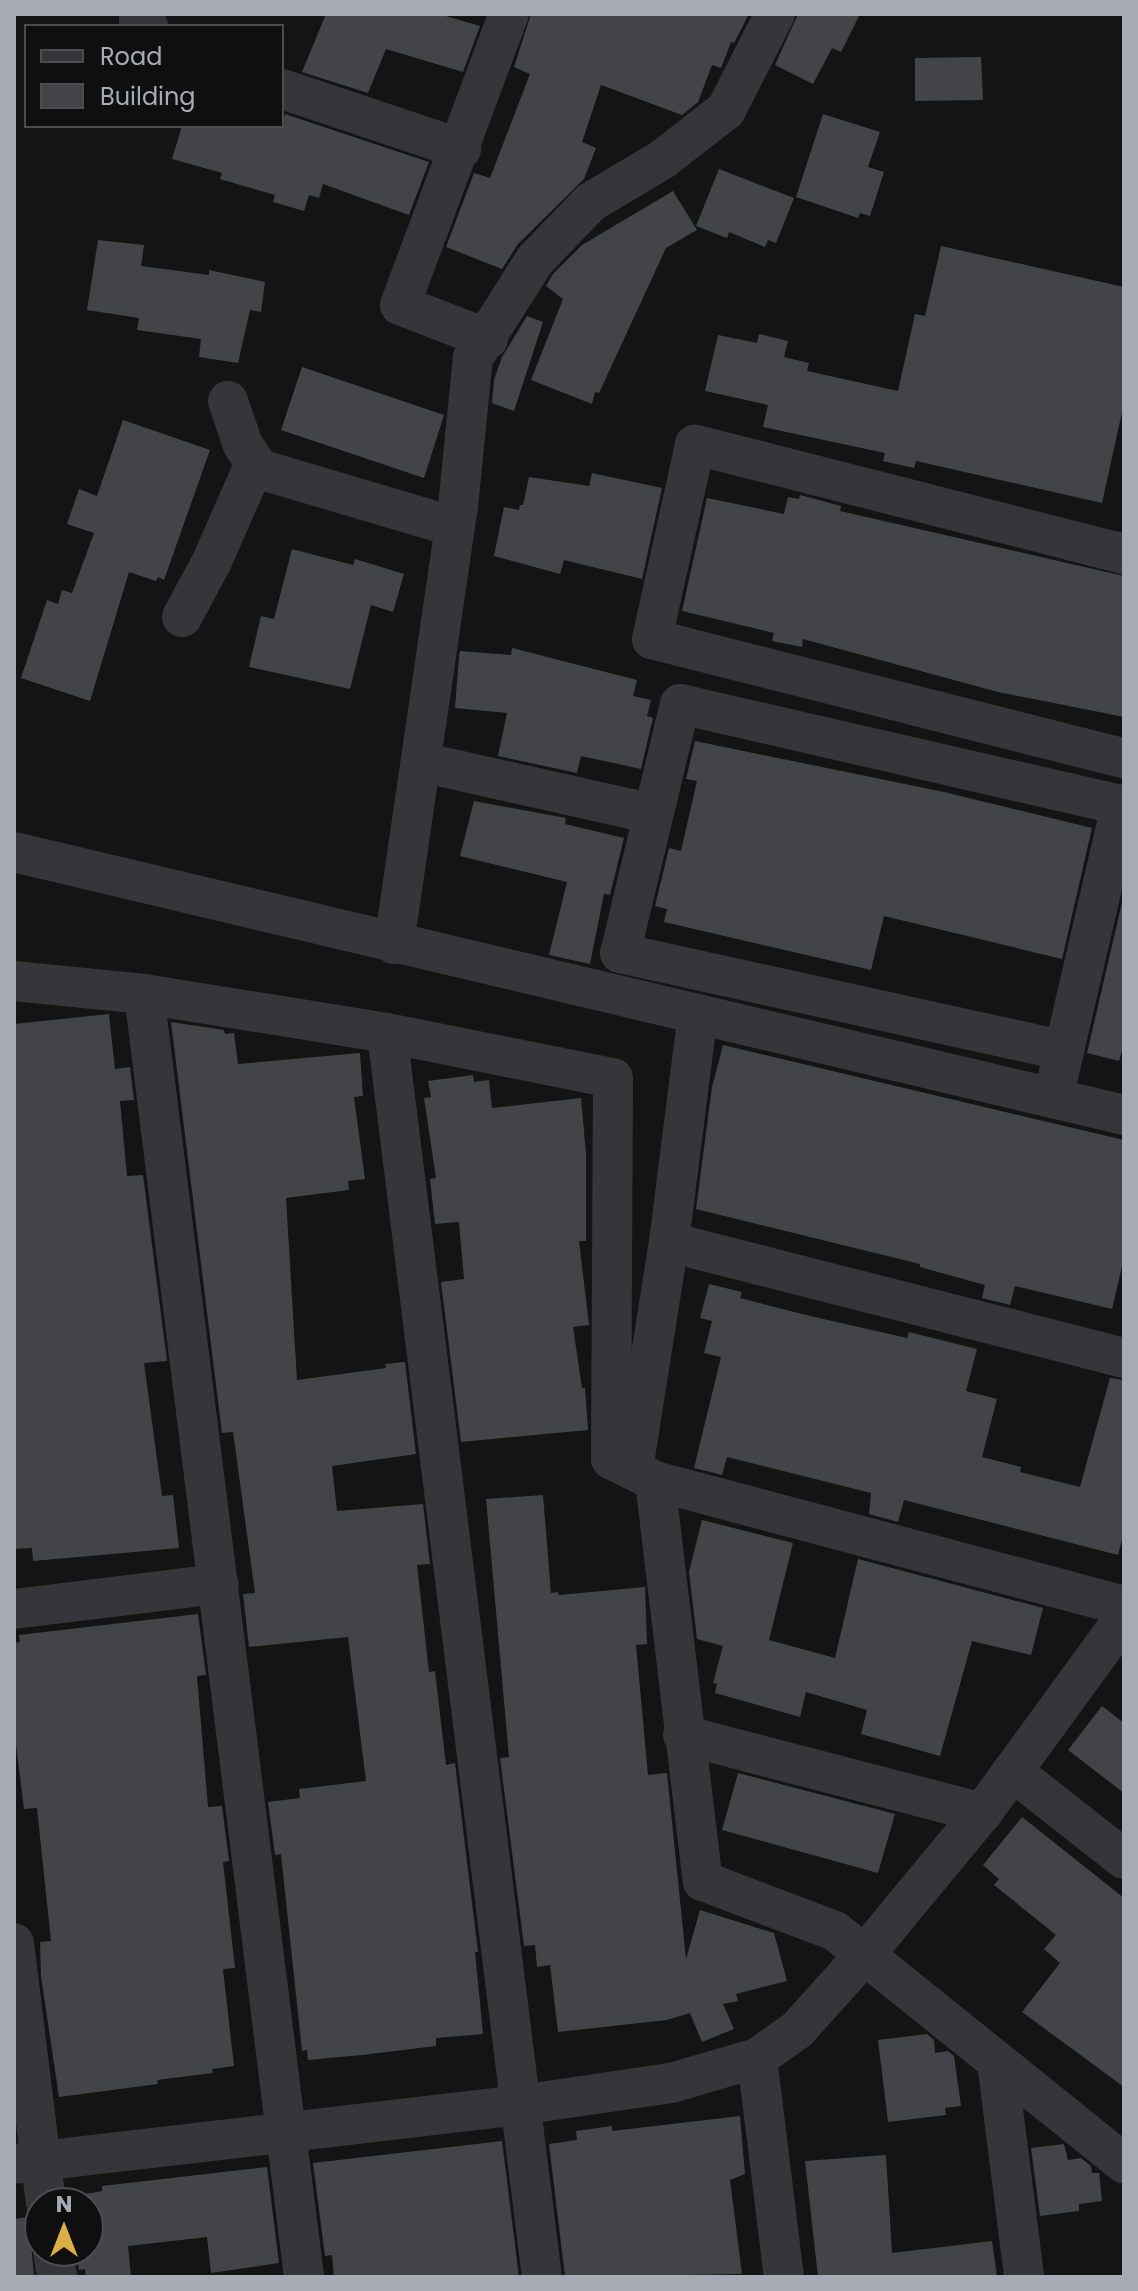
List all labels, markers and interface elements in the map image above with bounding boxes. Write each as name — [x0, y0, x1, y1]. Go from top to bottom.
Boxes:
legend — [24, 24, 284, 128]
text: Road — [100, 40, 162, 73]
text: Building — [100, 80, 196, 113]
north arrow — [24, 2187, 104, 2267]
text: N — [56, 2189, 72, 2220]

